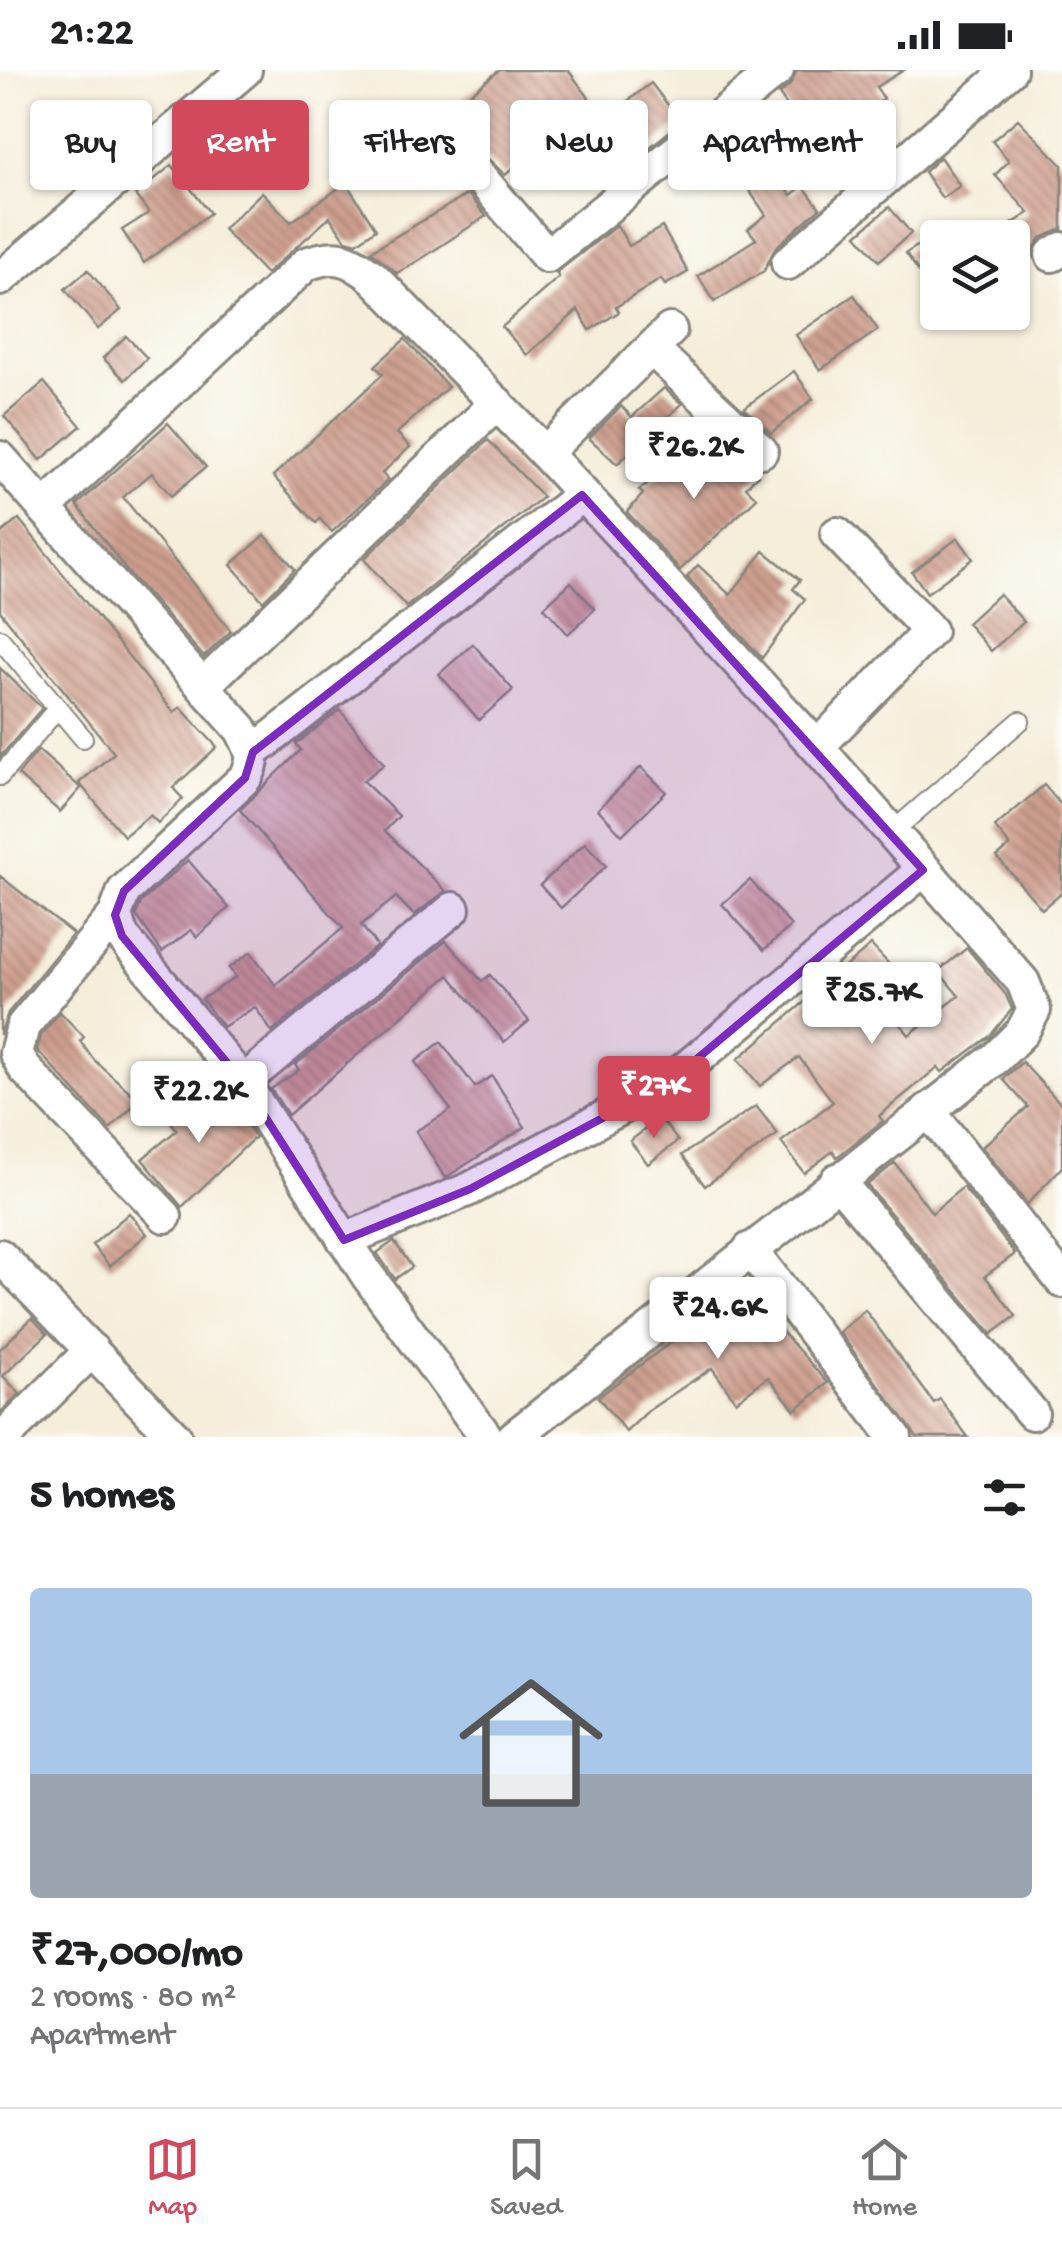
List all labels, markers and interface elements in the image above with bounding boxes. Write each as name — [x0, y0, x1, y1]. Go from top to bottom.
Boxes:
text: 21:22 — [50, 13, 133, 57]
chip: Buy — [30, 100, 152, 190]
chip: Rent — [172, 100, 309, 190]
chip: Filters — [329, 100, 490, 190]
chip: New — [510, 100, 648, 190]
chip: Apartment — [668, 100, 896, 190]
map controls — [920, 220, 1030, 330]
button: layers — [920, 220, 1030, 330]
pin: ₹26.2K — [613, 417, 775, 502]
text: ₹26.2K — [647, 430, 741, 468]
pin: ₹25.7K — [791, 962, 953, 1047]
text: ₹25.7K — [824, 975, 920, 1013]
pin: ₹27K — [595, 1056, 713, 1141]
pin: ₹22.2K — [118, 1061, 280, 1146]
text: ₹27K — [620, 1069, 688, 1107]
text: ₹22.2K — [152, 1074, 246, 1112]
pin: ₹24.6K — [637, 1277, 799, 1362]
text: ₹24.6K — [671, 1290, 765, 1328]
icon: filters — [977, 1470, 1032, 1525]
text: 5 homes — [30, 1473, 173, 1522]
icon: home — [441, 1653, 621, 1833]
text: ₹27,000/mo — [30, 1931, 243, 1980]
text: 2 rooms · 80 m² — [30, 1980, 236, 2018]
text: Apartment — [30, 2018, 174, 2056]
tab: Map — [145, 2132, 200, 2225]
tab: Saved — [490, 2132, 562, 2225]
tab: Home — [852, 2132, 917, 2225]

